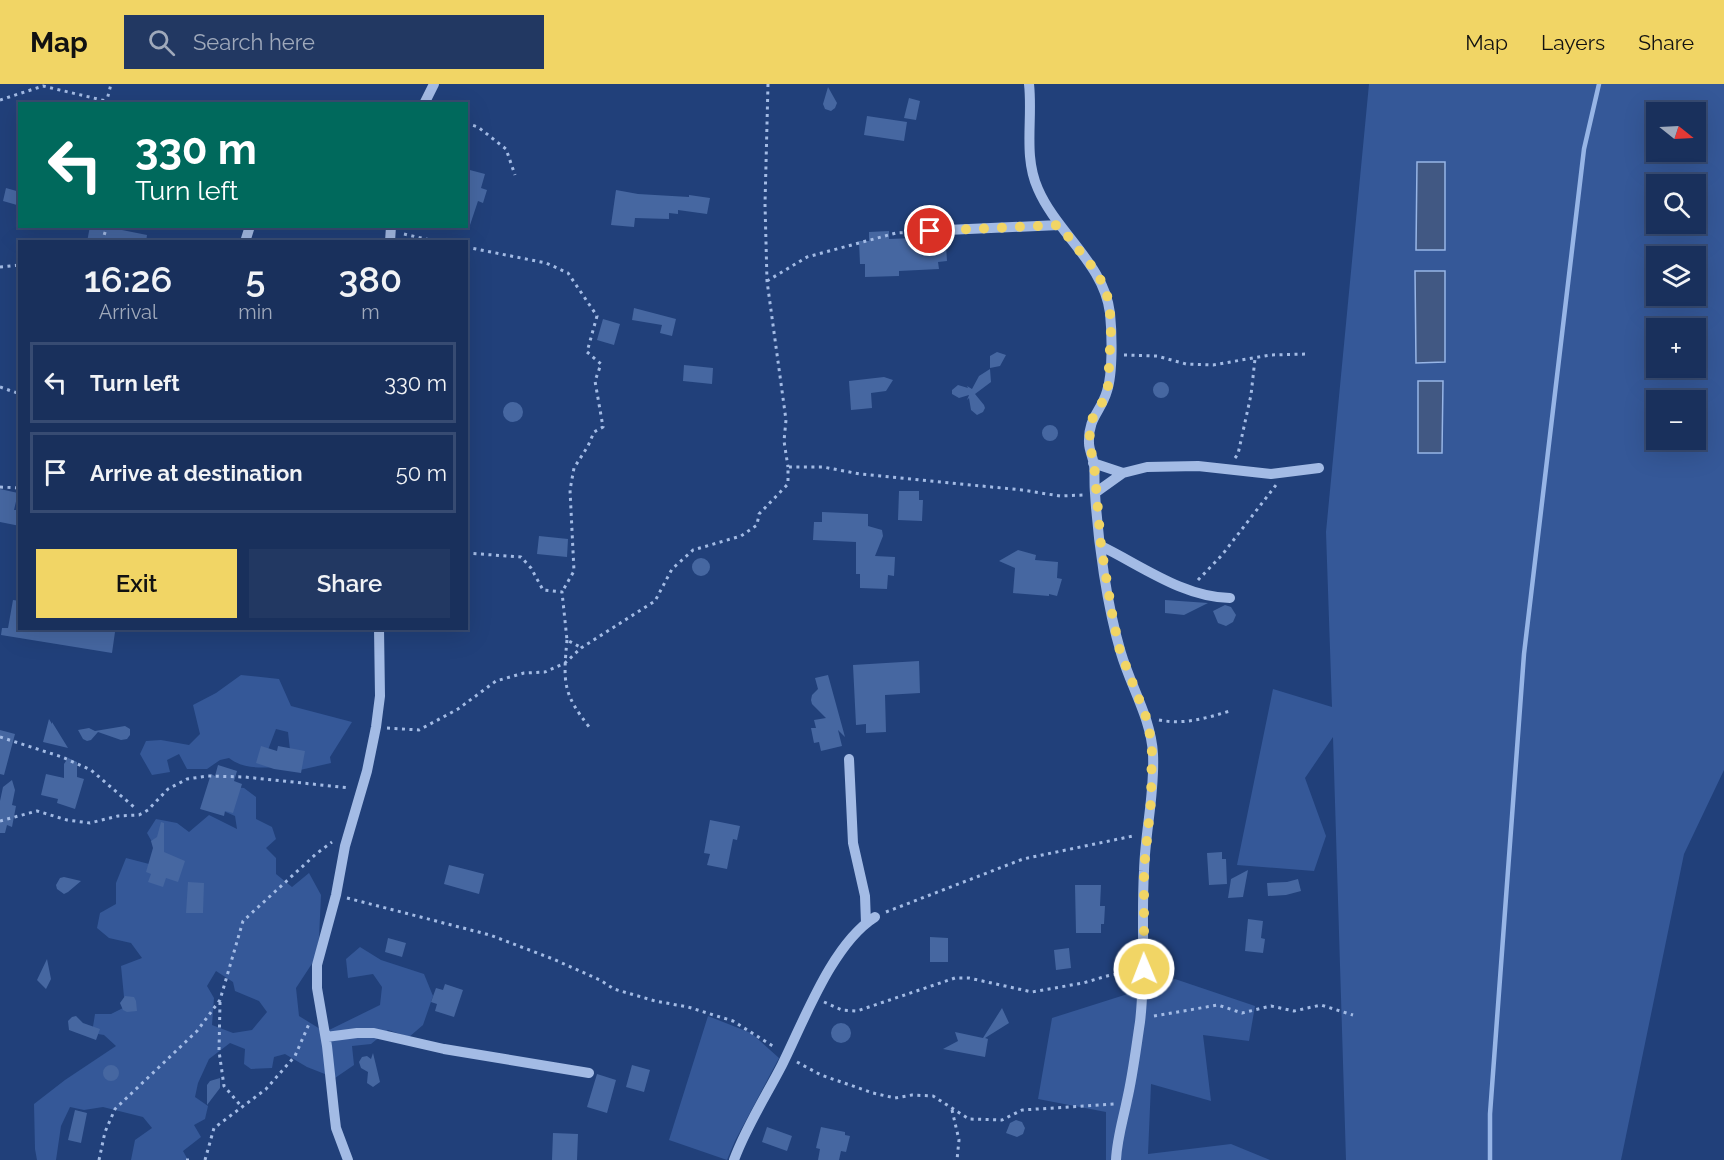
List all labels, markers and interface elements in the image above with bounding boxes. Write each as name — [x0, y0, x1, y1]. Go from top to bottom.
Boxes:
search box — [124, 15, 544, 69]
text: Map — [30, 26, 88, 59]
icon: search — [145, 26, 178, 59]
text: Search here — [193, 29, 315, 55]
text: Map — [1465, 30, 1508, 55]
text: Layers — [1541, 30, 1605, 55]
text: Share — [1638, 30, 1694, 55]
north arrow — [1646, 102, 1706, 162]
map controls — [1646, 102, 1706, 450]
text: 330 m — [135, 125, 257, 174]
icon: left — [36, 126, 114, 204]
button: search — [1646, 174, 1706, 234]
text: Turn left — [135, 175, 238, 206]
pin — [904, 205, 955, 256]
icon: arrive — [913, 214, 946, 247]
button: layers — [1646, 246, 1706, 306]
text: 16:26 — [84, 258, 172, 300]
text: 5 — [246, 258, 265, 300]
text: 380 — [339, 258, 402, 300]
text: Arrival — [99, 300, 157, 324]
text: min — [238, 300, 273, 324]
text: m — [361, 300, 380, 324]
button: + — [1646, 318, 1706, 378]
icon: left — [39, 366, 72, 399]
text: Turn left — [90, 370, 180, 396]
text: 330 m — [384, 370, 447, 396]
button: − — [1646, 390, 1706, 450]
icon: arrive — [39, 456, 72, 489]
text: Arrive at destination — [90, 460, 303, 486]
text: 50 m — [396, 460, 447, 486]
button: Exit — [36, 549, 237, 618]
button: Share — [249, 549, 450, 618]
position arrow — [1112, 937, 1176, 1001]

